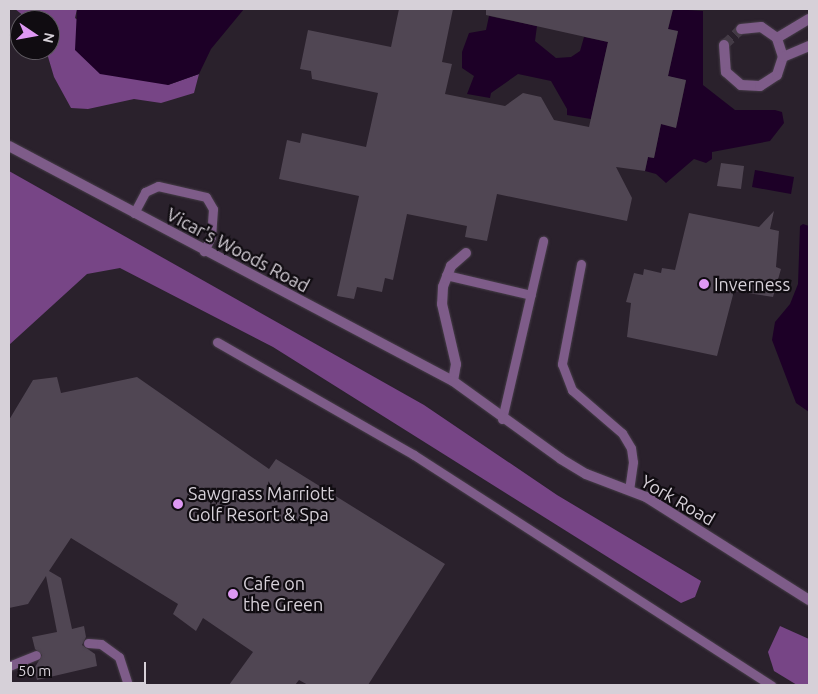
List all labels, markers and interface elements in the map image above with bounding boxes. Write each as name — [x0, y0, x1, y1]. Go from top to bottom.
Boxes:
north arrow — [10, 10, 60, 60]
text: N — [40, 31, 58, 45]
street label: Vicar's Woods Road — [163, 203, 313, 297]
place label: Inverness — [714, 273, 790, 295]
marker: Inverness — [698, 278, 710, 290]
street label: York Road — [637, 470, 719, 530]
place label: Sawgrass Marriott Golf Resort & Spa — [188, 483, 334, 526]
marker: Sawgrass Marriott Golf Resort & Spa — [172, 498, 184, 510]
place label: Cafe on the Green — [243, 573, 323, 616]
marker: Cafe on the Green — [227, 588, 239, 600]
scale bar — [12, 652, 149, 684]
text: 50 m — [18, 662, 51, 679]

